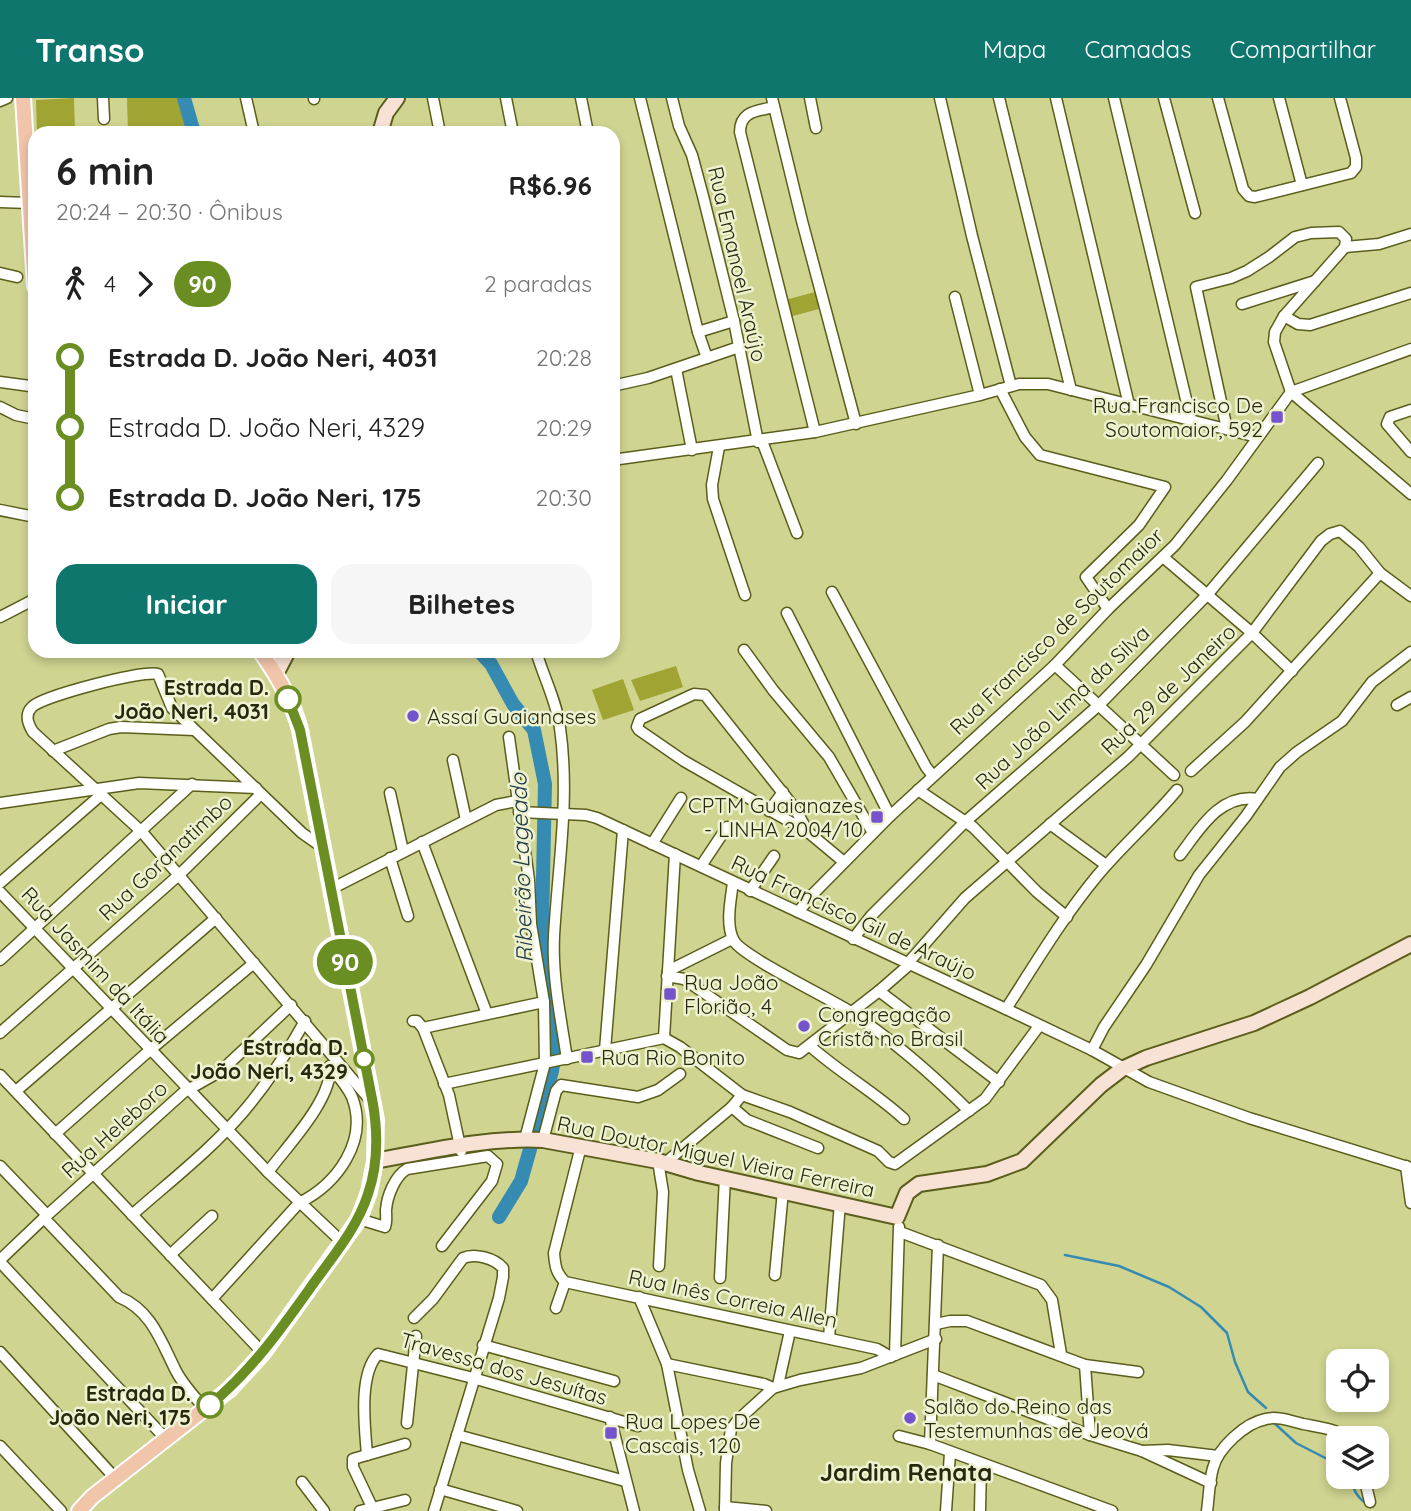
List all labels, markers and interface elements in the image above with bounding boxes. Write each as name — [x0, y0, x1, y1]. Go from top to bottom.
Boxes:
text: Transo — [35, 29, 145, 70]
text: Mapa — [983, 34, 1046, 64]
text: Camadas — [1084, 34, 1191, 64]
text: Compartilhar — [1229, 34, 1376, 64]
text: 6 min — [56, 147, 154, 195]
street label: Rua Emanoel Araújo — [703, 164, 773, 364]
text: R$6.96 — [509, 169, 592, 202]
text: 20:24 – 20:30 · Ônibus — [56, 197, 283, 226]
icon: walk — [56, 265, 94, 303]
icon: forward — [126, 265, 164, 303]
text: 4 — [104, 269, 116, 298]
text: 90 — [188, 269, 217, 299]
text: 2 paradas — [484, 269, 592, 298]
text: Estrada D. João Neri, 4031 — [108, 341, 438, 374]
text: 20:28 — [536, 343, 592, 372]
place label: Rua Francisco De Soutomaior, 592 — [1093, 392, 1263, 442]
marker: Rua Francisco De Soutomaior, 592 — [1269, 409, 1285, 425]
text: Estrada D. João Neri, 4329 — [108, 411, 425, 444]
text: 20:29 — [536, 413, 592, 442]
text: Estrada D. João Neri, 175 — [108, 481, 422, 514]
text: 20:30 — [536, 483, 592, 512]
street label: Rua Francisco de Soutomaior — [944, 522, 1168, 740]
button: Iniciar — [56, 564, 317, 644]
button: Bilhetes — [331, 564, 592, 644]
street label: Rua 29 de Janeiro — [1095, 618, 1241, 760]
street label: Rua João Lima da Silva — [969, 619, 1155, 795]
place label: Estrada D. João Neri, 4031 — [114, 674, 269, 724]
marker: Estrada D. João Neri, 4031 — [275, 686, 301, 712]
place label: Assaí Guaianases — [427, 703, 596, 729]
marker: Assaí Guaianases — [405, 708, 421, 724]
water label: Ribeirão Lageado — [503, 772, 539, 963]
street label: Rua Goranatimbo — [93, 788, 237, 926]
place label: CPTM Guaianazes - LINHA 2004/10 — [688, 792, 863, 842]
marker: CPTM Guaianazes - LINHA 2004/10 — [869, 809, 885, 825]
street label: Rua Francisco Gil de Araújo — [727, 849, 981, 985]
street label: Rua Jasmim da Itália — [16, 881, 176, 1049]
line badge: 90 — [314, 939, 376, 985]
text: 90 — [331, 947, 359, 977]
place label: Rua João Florião, 4 — [684, 969, 778, 1019]
marker: Rua João Florião, 4 — [662, 986, 678, 1002]
place label: Congregação Cristã no Brasil — [818, 1001, 964, 1051]
marker: Congregação Cristã no Brasil — [796, 1018, 812, 1034]
place label: Estrada D. João Neri, 4329 — [190, 1034, 348, 1084]
place label: Rua Rio Bonito — [601, 1044, 745, 1070]
marker: Estrada D. João Neri, 4329 — [354, 1049, 374, 1069]
marker: Rua Rio Bonito — [579, 1049, 595, 1065]
street label: Rua Heleboro — [56, 1075, 172, 1183]
street label: Rua Doutor Miguel Vieira Ferreira — [555, 1110, 877, 1202]
street label: Rua Inês Correia Allen — [626, 1263, 840, 1333]
street label: Travessa dos Jesuítas — [398, 1326, 610, 1410]
map controls — [1326, 1349, 1389, 1489]
button: locate — [1326, 1349, 1389, 1412]
place label: Estrada D. João Neri, 175 — [49, 1380, 191, 1430]
marker: Estrada D. João Neri, 175 — [197, 1392, 223, 1418]
place label: Salão do Reino das Testemunhas de Jeová — [924, 1393, 1149, 1443]
place label: Rua Lopes De Cascais, 120 — [625, 1408, 760, 1458]
marker: Salão do Reino das Testemunhas de Jeová — [902, 1410, 918, 1426]
marker: Rua Lopes De Cascais, 120 — [603, 1425, 619, 1441]
button: layers — [1326, 1426, 1389, 1489]
district label: Jardim Renata — [820, 1457, 992, 1487]

